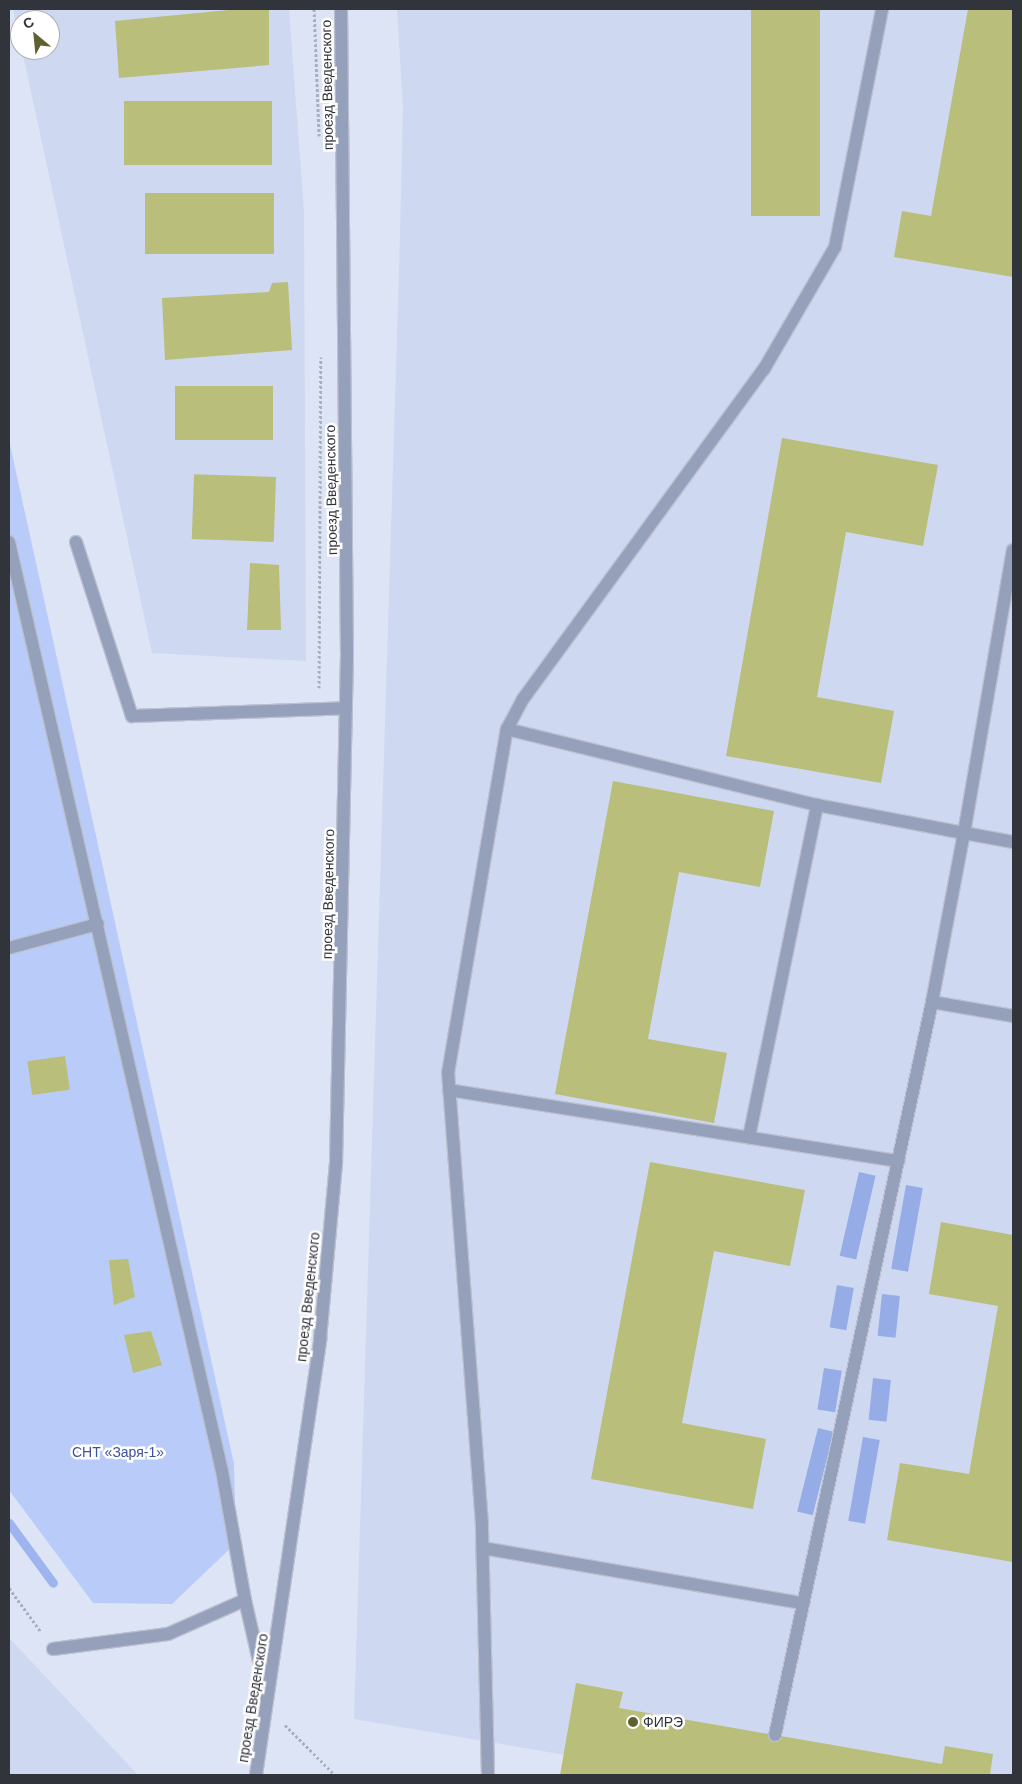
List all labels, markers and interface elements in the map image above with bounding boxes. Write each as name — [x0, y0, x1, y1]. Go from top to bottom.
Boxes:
north arrow — [10, 10, 60, 60]
text: С — [20, 13, 37, 32]
street label: проезд Введенского — [317, 20, 337, 150]
street label: проезд Введенского — [321, 425, 341, 555]
street label: проезд Введенского — [318, 829, 338, 959]
street label: проезд Введенского — [293, 1231, 323, 1363]
park label: СНТ «Заря-1» — [72, 1444, 164, 1460]
street label: проезд Введенского — [235, 1632, 271, 1764]
place label: ФИРЭ — [643, 1714, 683, 1730]
marker: ФИРЭ — [627, 1716, 639, 1728]

